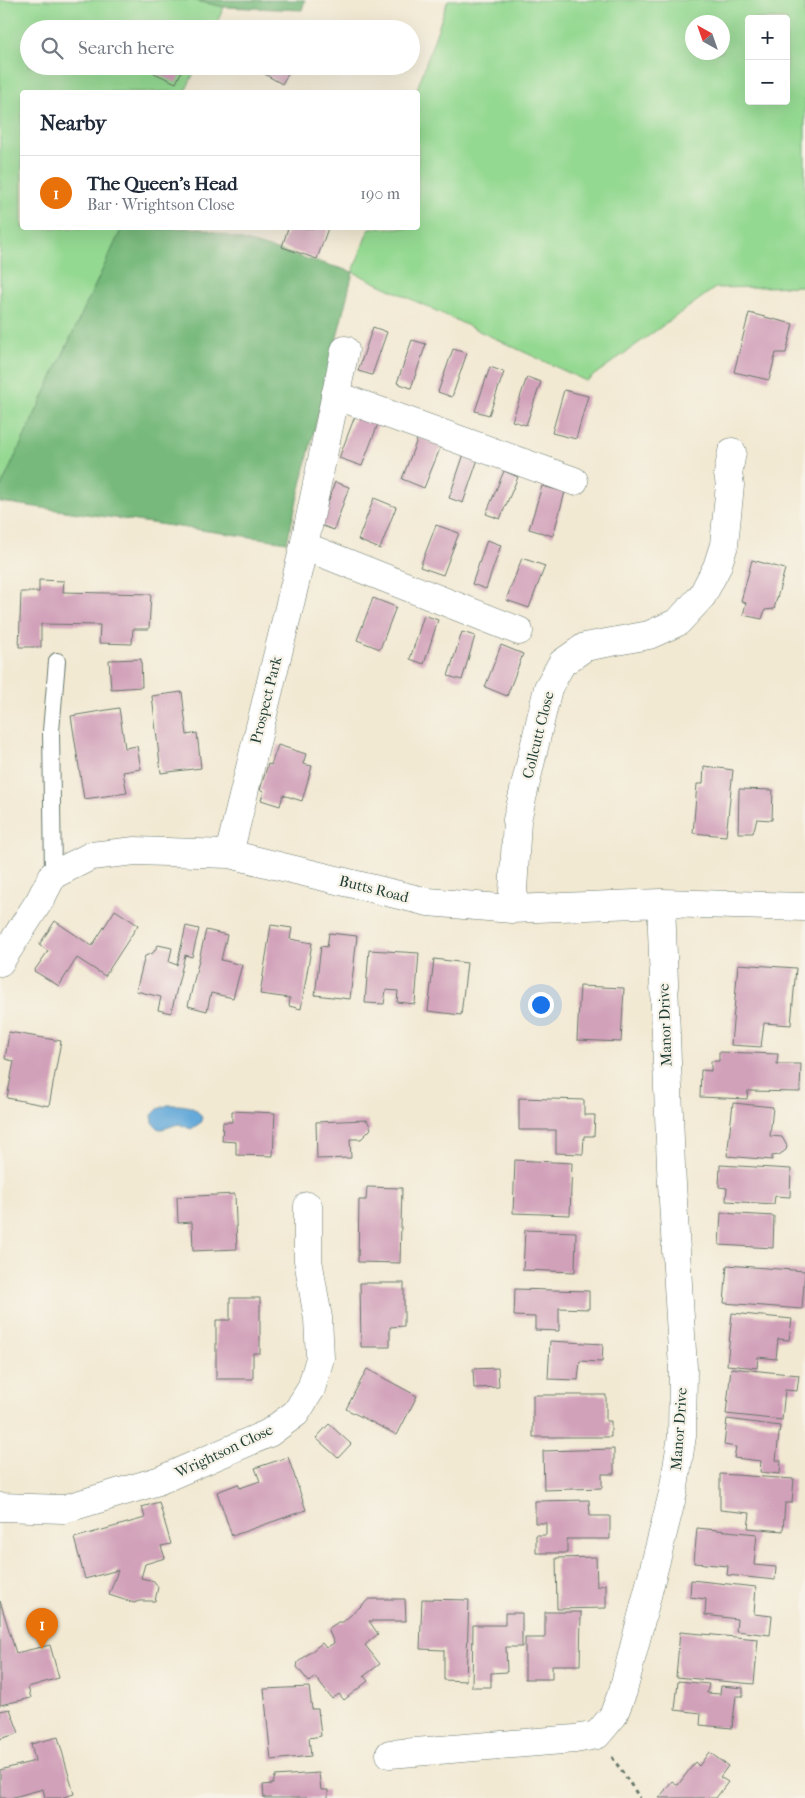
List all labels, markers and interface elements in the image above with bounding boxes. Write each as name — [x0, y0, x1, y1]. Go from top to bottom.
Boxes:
north arrow — [685, 15, 730, 60]
map controls — [745, 15, 790, 105]
button: + — [745, 15, 790, 60]
search box — [20, 20, 420, 75]
icon: search — [38, 34, 66, 62]
text: Search here — [78, 37, 174, 59]
button: − — [745, 60, 790, 105]
text: Nearby — [40, 111, 106, 135]
text: The Queen's Head — [87, 173, 238, 195]
text: 1 — [53, 184, 59, 203]
text: 190 m — [360, 184, 400, 203]
text: Bar · Wrightson Close — [87, 195, 235, 214]
street label: Prospect Park — [246, 654, 286, 745]
street label: Collcutt Close — [518, 689, 558, 781]
street label: Butts Road — [337, 872, 411, 907]
street label: Manor Drive — [655, 983, 675, 1067]
your location — [528, 992, 554, 1018]
street label: Manor Drive — [667, 1386, 691, 1471]
street label: Wrightson Close — [171, 1420, 276, 1482]
pin: 1 — [26, 1608, 58, 1649]

